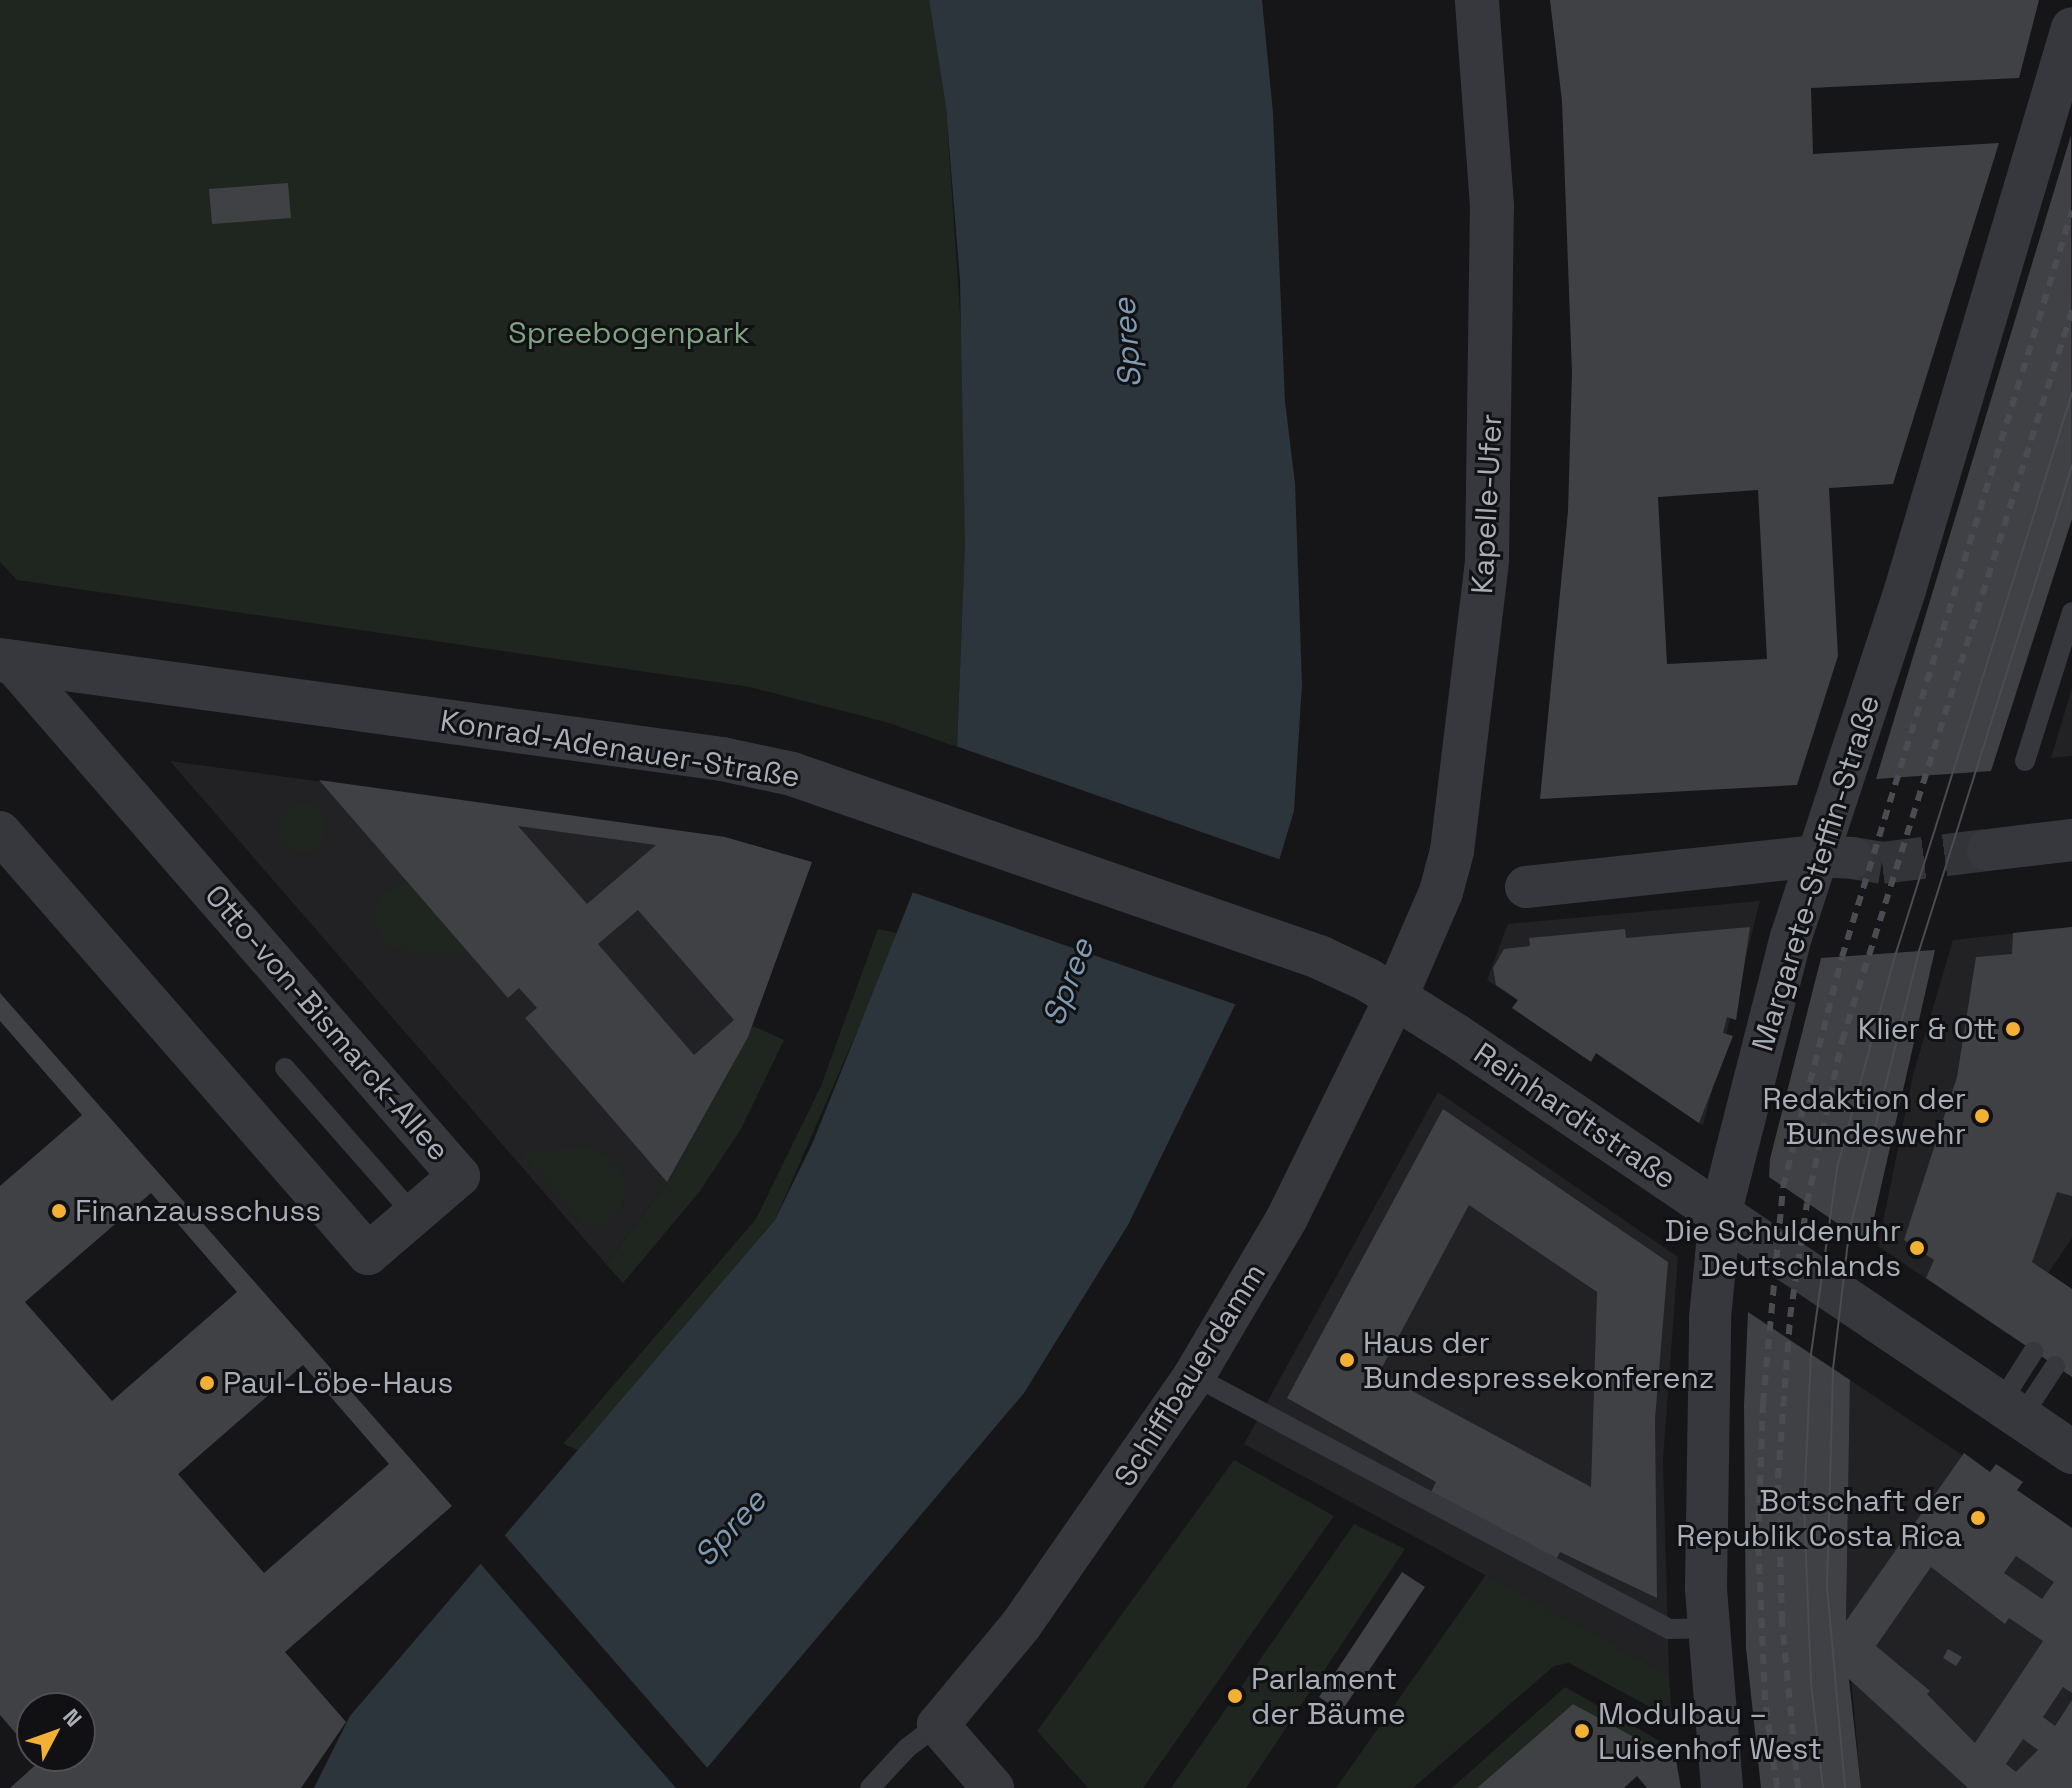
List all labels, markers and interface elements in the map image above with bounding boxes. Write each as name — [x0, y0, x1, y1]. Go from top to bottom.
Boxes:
water label: Spree — [1105, 297, 1149, 389]
park label: Spreebogenpark — [508, 315, 750, 351]
street label: Kapelle-Ufer — [1464, 413, 1510, 595]
street label: Margarete-Steffin-Straße — [1745, 691, 1887, 1055]
street label: Konrad-Adenauer-Straße — [438, 703, 802, 795]
street label: Otto-von-Bismarck-Allee — [197, 878, 457, 1168]
water label: Spree — [1034, 933, 1102, 1031]
place label: Klier & Ott — [1858, 1011, 1997, 1047]
marker: Klier & Ott — [2004, 1020, 2022, 1038]
street label: Reinhardtstraße — [1467, 1035, 1683, 1197]
place label: Redaktion der Bundeswehr — [1762, 1081, 1966, 1152]
marker: Redaktion der Bundeswehr — [1973, 1107, 1991, 1125]
place label: Finanzausschuss — [75, 1193, 321, 1229]
marker: Finanzausschuss — [50, 1202, 68, 1220]
place label: Die Schuldenuhr Deutschlands — [1665, 1213, 1901, 1284]
marker: Die Schuldenuhr Deutschlands — [1908, 1239, 1926, 1257]
street label: Schiffbauerdamm — [1107, 1257, 1273, 1493]
place label: Haus der Bundespressekonferenz — [1363, 1325, 1714, 1396]
marker: Haus der Bundespressekonferenz — [1338, 1351, 1356, 1369]
place label: Paul-Löbe-Haus — [223, 1365, 453, 1401]
marker: Paul-Löbe-Haus — [198, 1374, 216, 1392]
water label: Spree — [686, 1482, 774, 1574]
place label: Botschaft der Republik Costa Rica — [1676, 1483, 1962, 1554]
marker: Botschaft der Republik Costa Rica — [1969, 1509, 1987, 1527]
place label: Parlament der Bäume — [1251, 1661, 1406, 1732]
marker: Parlament der Bäume — [1226, 1687, 1244, 1705]
north arrow — [16, 1692, 96, 1772]
place label: Modulbau – Luisenhof West — [1598, 1696, 1822, 1766]
text: N — [57, 1703, 88, 1732]
marker: Modulbau – Luisenhof West — [1573, 1722, 1591, 1740]

